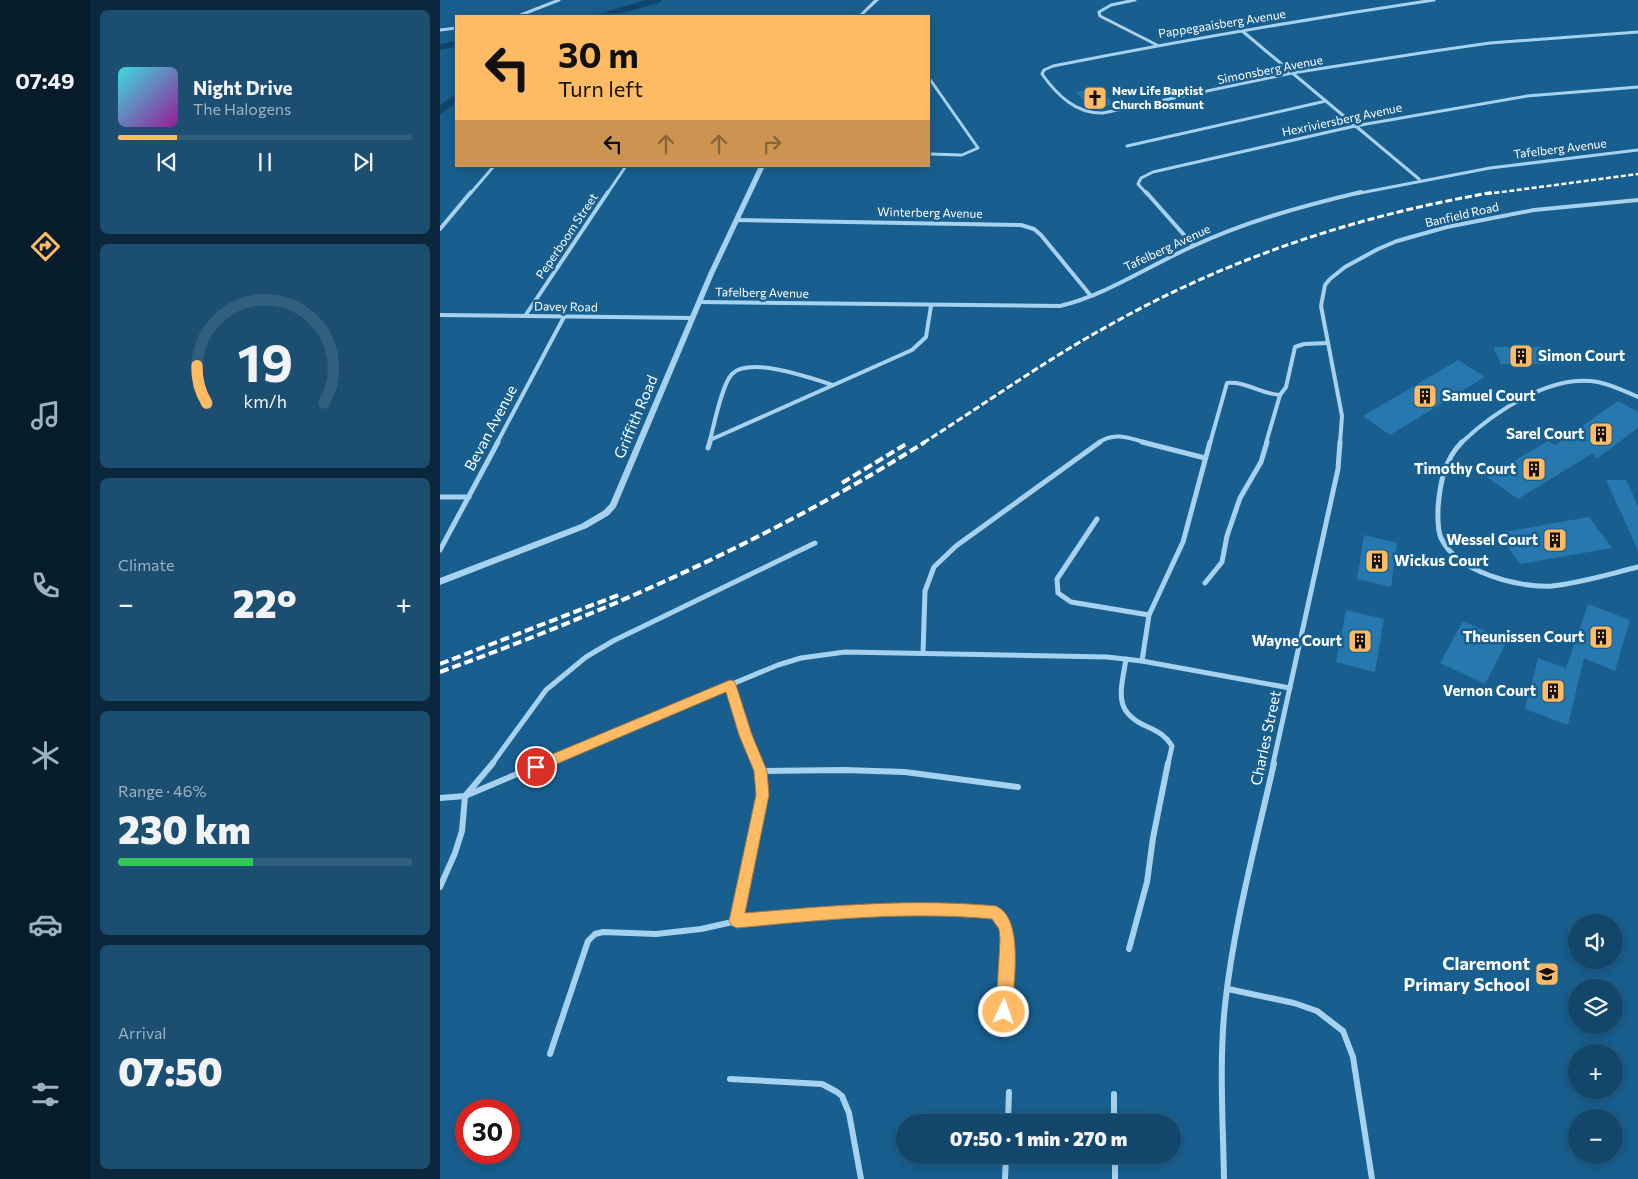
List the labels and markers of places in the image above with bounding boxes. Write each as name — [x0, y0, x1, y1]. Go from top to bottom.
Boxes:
place label: New Life Baptist Church Bosmunt — [1112, 83, 1204, 111]
church icon: New Life Baptist Church Bosmunt — [1082, 85, 1108, 111]
building icon: Simon Court — [1508, 343, 1534, 369]
place label: Simon Court — [1538, 346, 1625, 364]
building icon: Samuel Court — [1412, 383, 1438, 409]
place label: Samuel Court — [1442, 386, 1536, 404]
building icon: Sarel Court — [1588, 421, 1614, 447]
place label: Sarel Court — [1506, 424, 1584, 442]
building icon: Timothy Court — [1521, 456, 1547, 482]
place label: Timothy Court — [1414, 459, 1516, 477]
building icon: Wessel Court — [1542, 527, 1568, 553]
place label: Wessel Court — [1446, 530, 1538, 548]
building icon: Wickus Court — [1364, 548, 1390, 574]
place label: Wickus Court — [1394, 551, 1488, 569]
building icon: Theunissen Court — [1588, 624, 1614, 650]
place label: Theunissen Court — [1463, 627, 1584, 645]
building icon: Wayne Court — [1347, 628, 1373, 654]
place label: Wayne Court — [1251, 631, 1342, 649]
building icon: Vernon Court — [1540, 678, 1566, 704]
place label: Vernon Court — [1443, 681, 1536, 699]
pin — [515, 746, 557, 788]
place label: Claremont Primary School — [1404, 952, 1530, 995]
school or university icon: Claremont Primary School — [1534, 961, 1560, 987]

